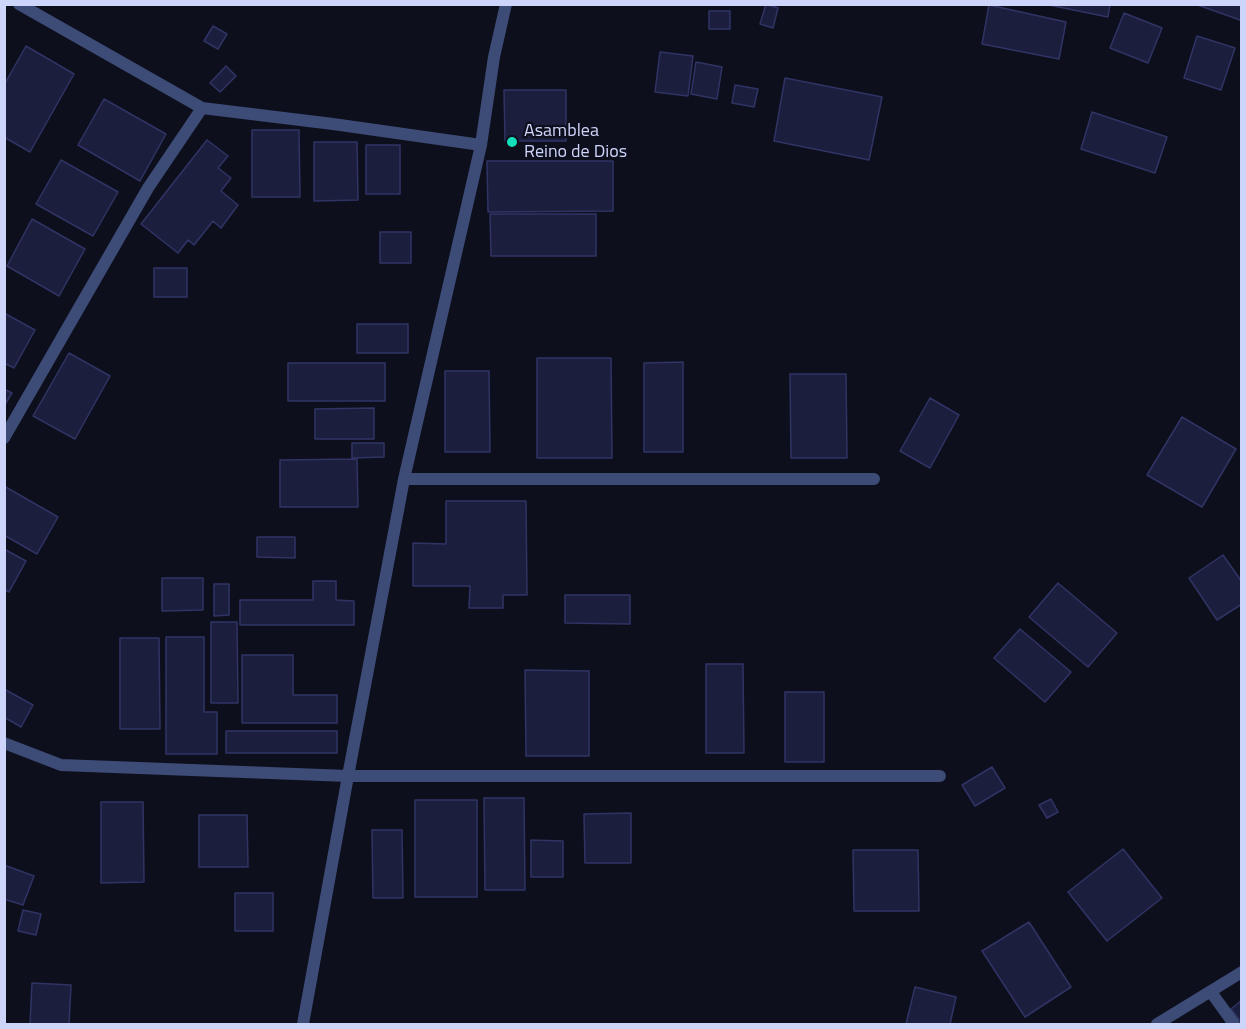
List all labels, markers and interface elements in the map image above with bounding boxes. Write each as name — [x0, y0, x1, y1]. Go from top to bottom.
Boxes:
place label: Asamblea Reino de Dios — [524, 121, 627, 164]
marker: Asamblea Reino de Dios — [505, 135, 519, 149]

